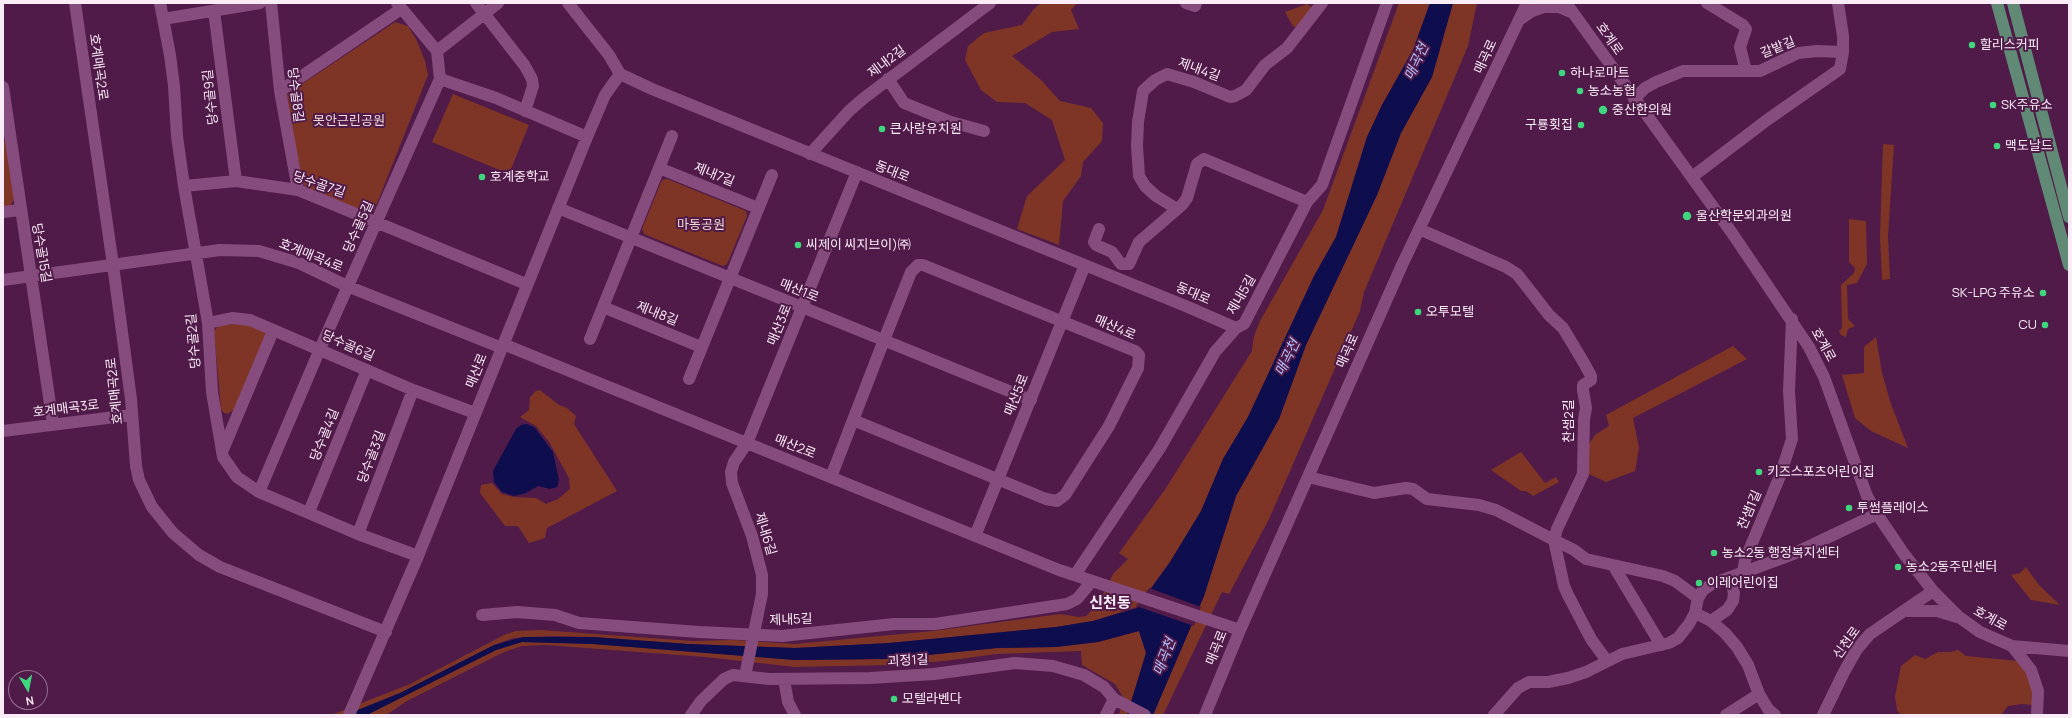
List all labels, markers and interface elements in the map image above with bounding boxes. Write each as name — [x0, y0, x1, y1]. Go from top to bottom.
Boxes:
street label: 호계로 — [1592, 20, 1626, 58]
street label: 호계매곡2로 — [86, 33, 110, 101]
street label: 갈밭길 — [1758, 34, 1798, 62]
street label: 매곡로 — [1471, 37, 1501, 77]
place label: 할리스커피 — [1980, 37, 2040, 53]
marker: 할리스커피 — [1967, 40, 1977, 50]
water label: 매곡천 — [1401, 41, 1433, 83]
street label: 제내2길 — [865, 43, 909, 81]
street label: 제내4길 — [1176, 55, 1222, 85]
place label: 하나로마트 — [1570, 65, 1630, 81]
street label: 당수골8길 — [284, 67, 306, 123]
street label: 당수골9길 — [200, 68, 222, 126]
marker: 하나로마트 — [1557, 68, 1567, 78]
place label: 농소농협 — [1588, 83, 1636, 99]
marker: 농소농협 — [1575, 86, 1585, 96]
place label: SK주유소 — [2001, 97, 2053, 113]
marker: SK주유소 — [1988, 100, 1998, 110]
place label: 중산한의원 — [1612, 102, 1672, 118]
marker: 중산한의원 — [1597, 104, 1609, 116]
park label: 못안근린공원 — [313, 113, 385, 129]
place label: 구룡횟집 — [1525, 117, 1573, 133]
marker: 구룡횟집 — [1576, 120, 1586, 130]
place label: 큰사랑유치원 — [890, 121, 962, 137]
marker: 큰사랑유치원 — [877, 124, 887, 134]
place label: 맥도날드 — [2005, 138, 2053, 154]
marker: 맥도날드 — [1992, 141, 2002, 151]
street label: 동대로 — [872, 158, 912, 186]
street label: 제내7길 — [691, 160, 737, 190]
street label: 당수골7길 — [291, 169, 347, 201]
place label: 호계중학교 — [490, 169, 550, 185]
marker: 호계중학교 — [477, 172, 487, 182]
street label: 당수골5길 — [341, 199, 377, 255]
place label: 울산학문외과의원 — [1696, 208, 1792, 224]
marker: 울산학문외과의원 — [1681, 210, 1693, 222]
park label: 마동공원 — [677, 217, 725, 233]
street label: 당수골15길 — [28, 222, 54, 284]
street label: 호계매곡4로 — [277, 236, 345, 276]
place label: 씨제이 씨지브이)㈜ — [806, 237, 911, 253]
marker: 씨제이 씨지브이)㈜ — [793, 240, 803, 250]
street label: 제내5길 — [1224, 272, 1260, 318]
street label: 매산1로 — [777, 276, 821, 306]
street label: 동대로 — [1173, 280, 1213, 308]
place label: SK-LPG 주유소 — [1952, 285, 2035, 301]
marker: SK-LPG 주유소 — [2038, 288, 2048, 298]
street label: 제내8길 — [634, 299, 680, 329]
street label: 매산3로 — [765, 302, 795, 348]
place label: 오투모텔 — [1426, 304, 1474, 320]
marker: 오투모텔 — [1413, 307, 1423, 317]
street label: 매산4로 — [1092, 312, 1138, 344]
street label: 당수골2길 — [184, 313, 204, 369]
place label: CU — [2019, 317, 2037, 333]
marker: CU — [2040, 320, 2050, 330]
street label: 호계로 — [1807, 326, 1839, 364]
street label: 당수골6길 — [319, 328, 377, 364]
street label: 매곡로 — [1334, 331, 1362, 371]
water label: 매곡천 — [1272, 337, 1304, 379]
street label: 매산로 — [463, 351, 491, 391]
street label: 호계매곡2로 — [104, 357, 126, 425]
street label: 매산5로 — [1002, 372, 1032, 418]
street label: 호계매곡3로 — [32, 397, 100, 421]
street label: 찬샘2길 — [1561, 399, 1577, 443]
street label: 당수골4길 — [307, 406, 343, 464]
street label: 당수골3길 — [355, 429, 389, 485]
street label: 매산2로 — [772, 432, 818, 462]
place label: 키즈스포츠어린이집 — [1767, 464, 1875, 480]
marker: 키즈스포츠어린이집 — [1754, 467, 1764, 477]
street label: 찬샘1길 — [1735, 488, 1765, 532]
place label: 투썸플레이스 — [1857, 500, 1929, 516]
marker: 투썸플레이스 — [1844, 503, 1854, 513]
street label: 제내6길 — [751, 511, 779, 557]
place label: 농소2동 행정복지센터 — [1722, 545, 1840, 561]
marker: 농소2동 행정복지센터 — [1709, 548, 1719, 558]
place label: 농소2동주민센터 — [1906, 559, 1997, 575]
marker: 농소2동주민센터 — [1893, 562, 1903, 572]
place label: 이레어린이집 — [1707, 575, 1779, 591]
marker: 이레어린이집 — [1694, 578, 1704, 588]
district label: 신천동 — [1089, 595, 1131, 613]
street label: 호계로 — [1971, 603, 2009, 635]
street label: 제내5길 — [769, 611, 813, 629]
street label: 신천로 — [1830, 624, 1864, 662]
street label: 매곡로 — [1203, 628, 1231, 668]
water label: 매곡천 — [1150, 636, 1180, 678]
street label: 괴정1길 — [887, 652, 929, 670]
north arrow — [8, 670, 48, 710]
place label: 모텔라벤다 — [902, 691, 962, 707]
text: N — [25, 693, 35, 709]
marker: 모텔라벤다 — [889, 694, 899, 704]

